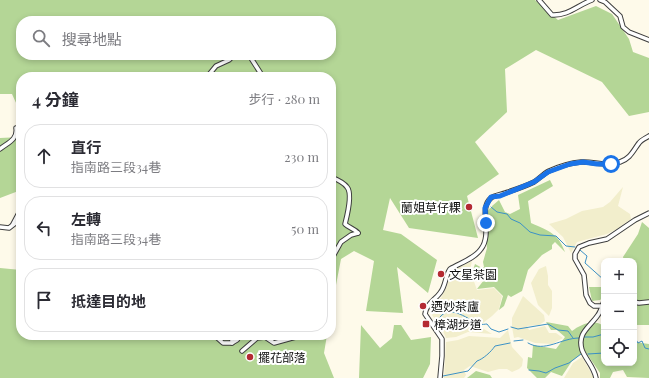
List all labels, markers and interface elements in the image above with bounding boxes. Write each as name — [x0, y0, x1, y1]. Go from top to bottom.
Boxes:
search box — [16, 16, 336, 60]
icon: search — [30, 27, 52, 49]
text: 搜尋地點 — [62, 29, 122, 49]
text: 4 分鐘 — [32, 88, 79, 110]
text: 步行 · 280 m — [249, 90, 320, 107]
text: 直行 — [71, 137, 101, 157]
icon: ahead — [33, 145, 55, 167]
text: 230 m — [284, 148, 319, 165]
route start — [602, 155, 620, 173]
text: 指南路三段34巷 — [71, 158, 161, 175]
place label: 蘭姐草仔粿 — [401, 199, 461, 215]
marker: 蘭姐草仔粿 — [464, 202, 474, 212]
text: 左轉 — [71, 209, 101, 229]
route end — [477, 214, 495, 232]
icon: left — [33, 217, 55, 239]
text: 50 m — [291, 220, 319, 237]
text: 指南路三段34巷 — [71, 230, 161, 247]
map controls — [601, 258, 637, 366]
button: + — [601, 258, 637, 294]
place label: 文星茶園 — [449, 266, 497, 282]
marker: 文星茶園 — [436, 269, 446, 279]
icon: arrive — [33, 289, 55, 311]
text: 抵達目的地 — [71, 291, 146, 311]
button: − — [601, 294, 637, 330]
place label: 迺妙茶廬 — [431, 298, 479, 314]
marker: 迺妙茶廬 — [418, 301, 428, 311]
place label: 樟湖步道 — [434, 316, 482, 332]
marker: 樟湖步道 — [421, 319, 431, 329]
button: locate — [601, 330, 637, 366]
place label: 擺花部落 — [258, 349, 306, 365]
marker: 擺花部落 — [245, 352, 255, 362]

